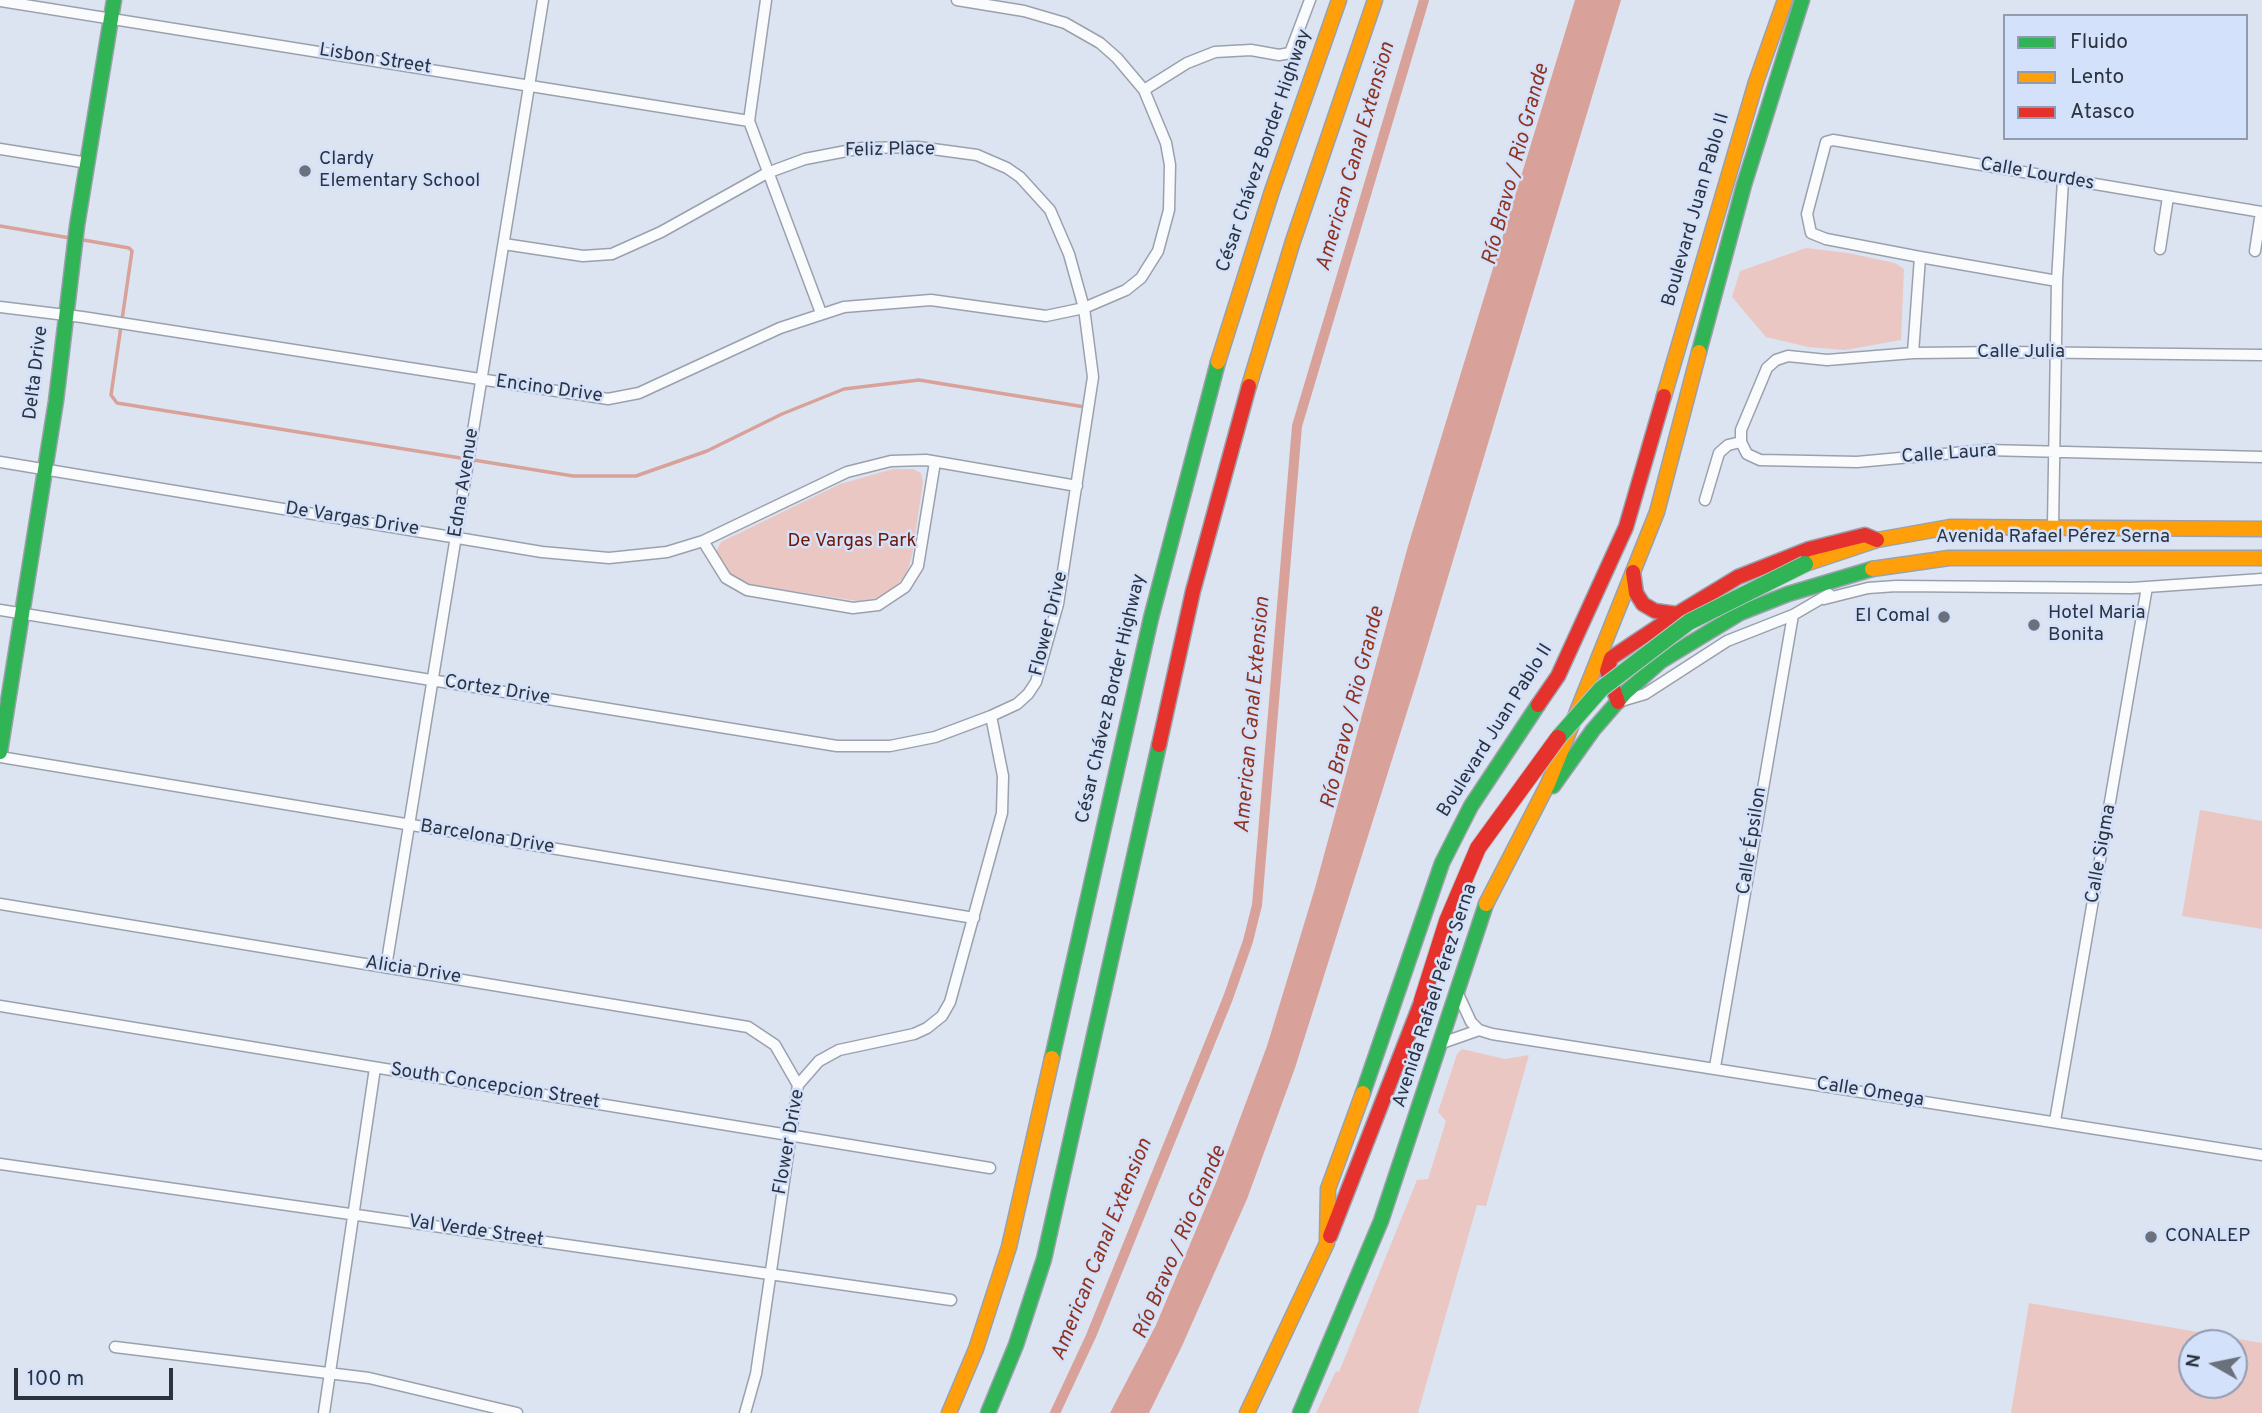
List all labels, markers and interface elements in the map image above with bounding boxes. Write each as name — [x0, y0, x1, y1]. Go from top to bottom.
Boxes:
legend — [2003, 14, 2248, 140]
street label: César Chávez Border Highway — [1213, 27, 1317, 275]
text: Fluido — [2070, 29, 2128, 56]
street label: Lisbon Street — [317, 40, 433, 80]
water label: American Canal Extension — [1312, 40, 1402, 274]
water label: Río Bravo / Rio Grande — [1478, 62, 1556, 268]
text: Lento — [2070, 64, 2124, 91]
text: Atasco — [2070, 99, 2135, 126]
street label: Boulevard Juan Pablo II — [1658, 111, 1736, 309]
street label: Feliz Place — [845, 139, 935, 163]
place label: Clardy Elementary School — [319, 149, 480, 193]
street label: Calle Lourdes — [1978, 154, 2096, 196]
marker: Clardy Elementary School — [297, 163, 313, 179]
street label: Delta Drive — [20, 325, 54, 421]
street label: Calle Julia — [1977, 342, 2065, 364]
street label: Encino Drive — [494, 371, 604, 409]
street label: Edna Avenue — [445, 427, 485, 539]
street label: Calle Laura — [1901, 440, 1997, 470]
street label: De Vargas Drive — [284, 498, 420, 542]
street label: Avenida Rafael Pérez Serna — [1936, 527, 2170, 549]
park label: De Vargas Park — [787, 531, 917, 553]
street label: Flower Drive — [1026, 569, 1074, 679]
street label: César Chávez Border Highway — [1072, 572, 1152, 826]
water label: American Canal Extension — [1231, 596, 1277, 834]
place label: Hotel Maria Bonita — [2048, 603, 2145, 647]
water label: Río Bravo / Rio Grande — [1317, 605, 1391, 811]
place label: El Comal — [1855, 606, 1930, 628]
marker: El Comal — [1936, 609, 1952, 625]
marker: Hotel Maria Bonita — [2026, 617, 2042, 633]
street label: Boulevard Juan Pablo II — [1433, 640, 1559, 822]
street label: Cortez Drive — [443, 671, 551, 711]
street label: Calle Épsilon — [1733, 786, 1773, 896]
street label: Calle Sigma — [2082, 803, 2122, 905]
street label: Barcelona Drive — [418, 816, 556, 860]
street label: Avenida Rafael Pérez Serna — [1389, 881, 1483, 1111]
street label: Alicia Drive — [364, 952, 462, 990]
street label: South Concepcion Street — [389, 1059, 601, 1115]
street label: Calle Omega — [1815, 1073, 1925, 1113]
street label: Flower Drive — [770, 1087, 810, 1197]
water label: American Canal Extension — [1047, 1135, 1159, 1365]
water label: Río Bravo / Rio Grande — [1129, 1143, 1233, 1343]
street label: Val Verde Street — [407, 1211, 545, 1253]
place label: CONALEP — [2165, 1226, 2250, 1248]
marker: CONALEP — [2143, 1229, 2159, 1245]
north arrow — [2178, 1329, 2248, 1399]
text: N — [2181, 1352, 2207, 1370]
scale bar — [18, 1354, 177, 1398]
text: 100 m — [27, 1366, 84, 1393]

